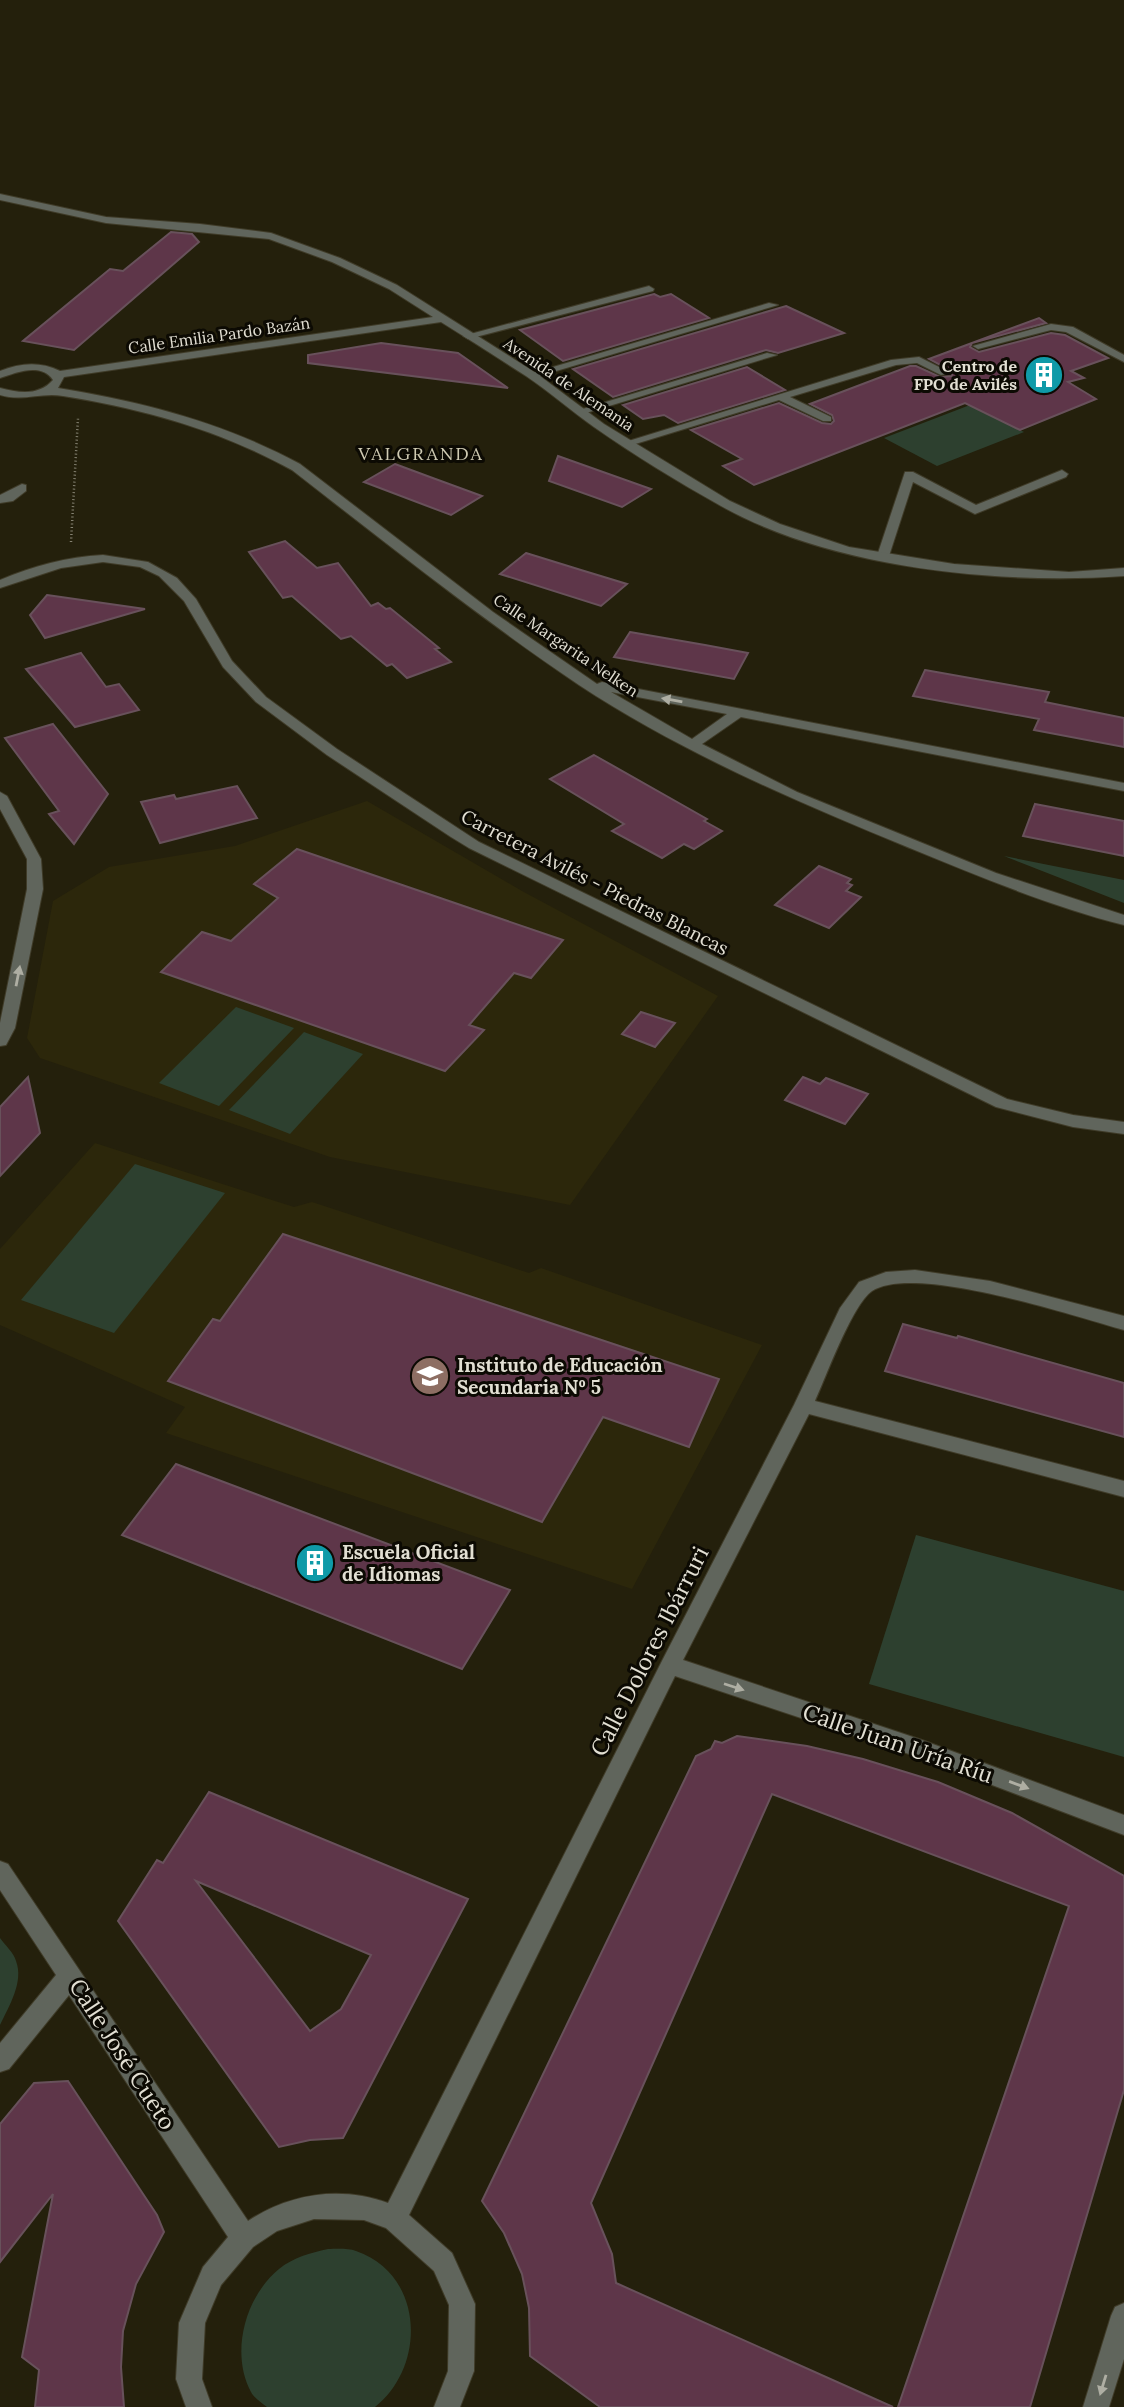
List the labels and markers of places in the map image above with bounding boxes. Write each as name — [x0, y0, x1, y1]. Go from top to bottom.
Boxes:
building icon: Centro de FPO de Avilés — [1023, 354, 1065, 396]
place label: Centro de FPO de Avilés — [914, 356, 1017, 394]
place label: Instituto de Educación Secundaria Nº 5 — [457, 1353, 663, 1399]
school or university icon: Instituto de Educación Secundaria Nº 5 — [409, 1355, 451, 1397]
place label: Escuela Oficial de Idiomas — [342, 1540, 475, 1586]
building icon: Escuela Oficial de Idiomas — [294, 1542, 336, 1584]

